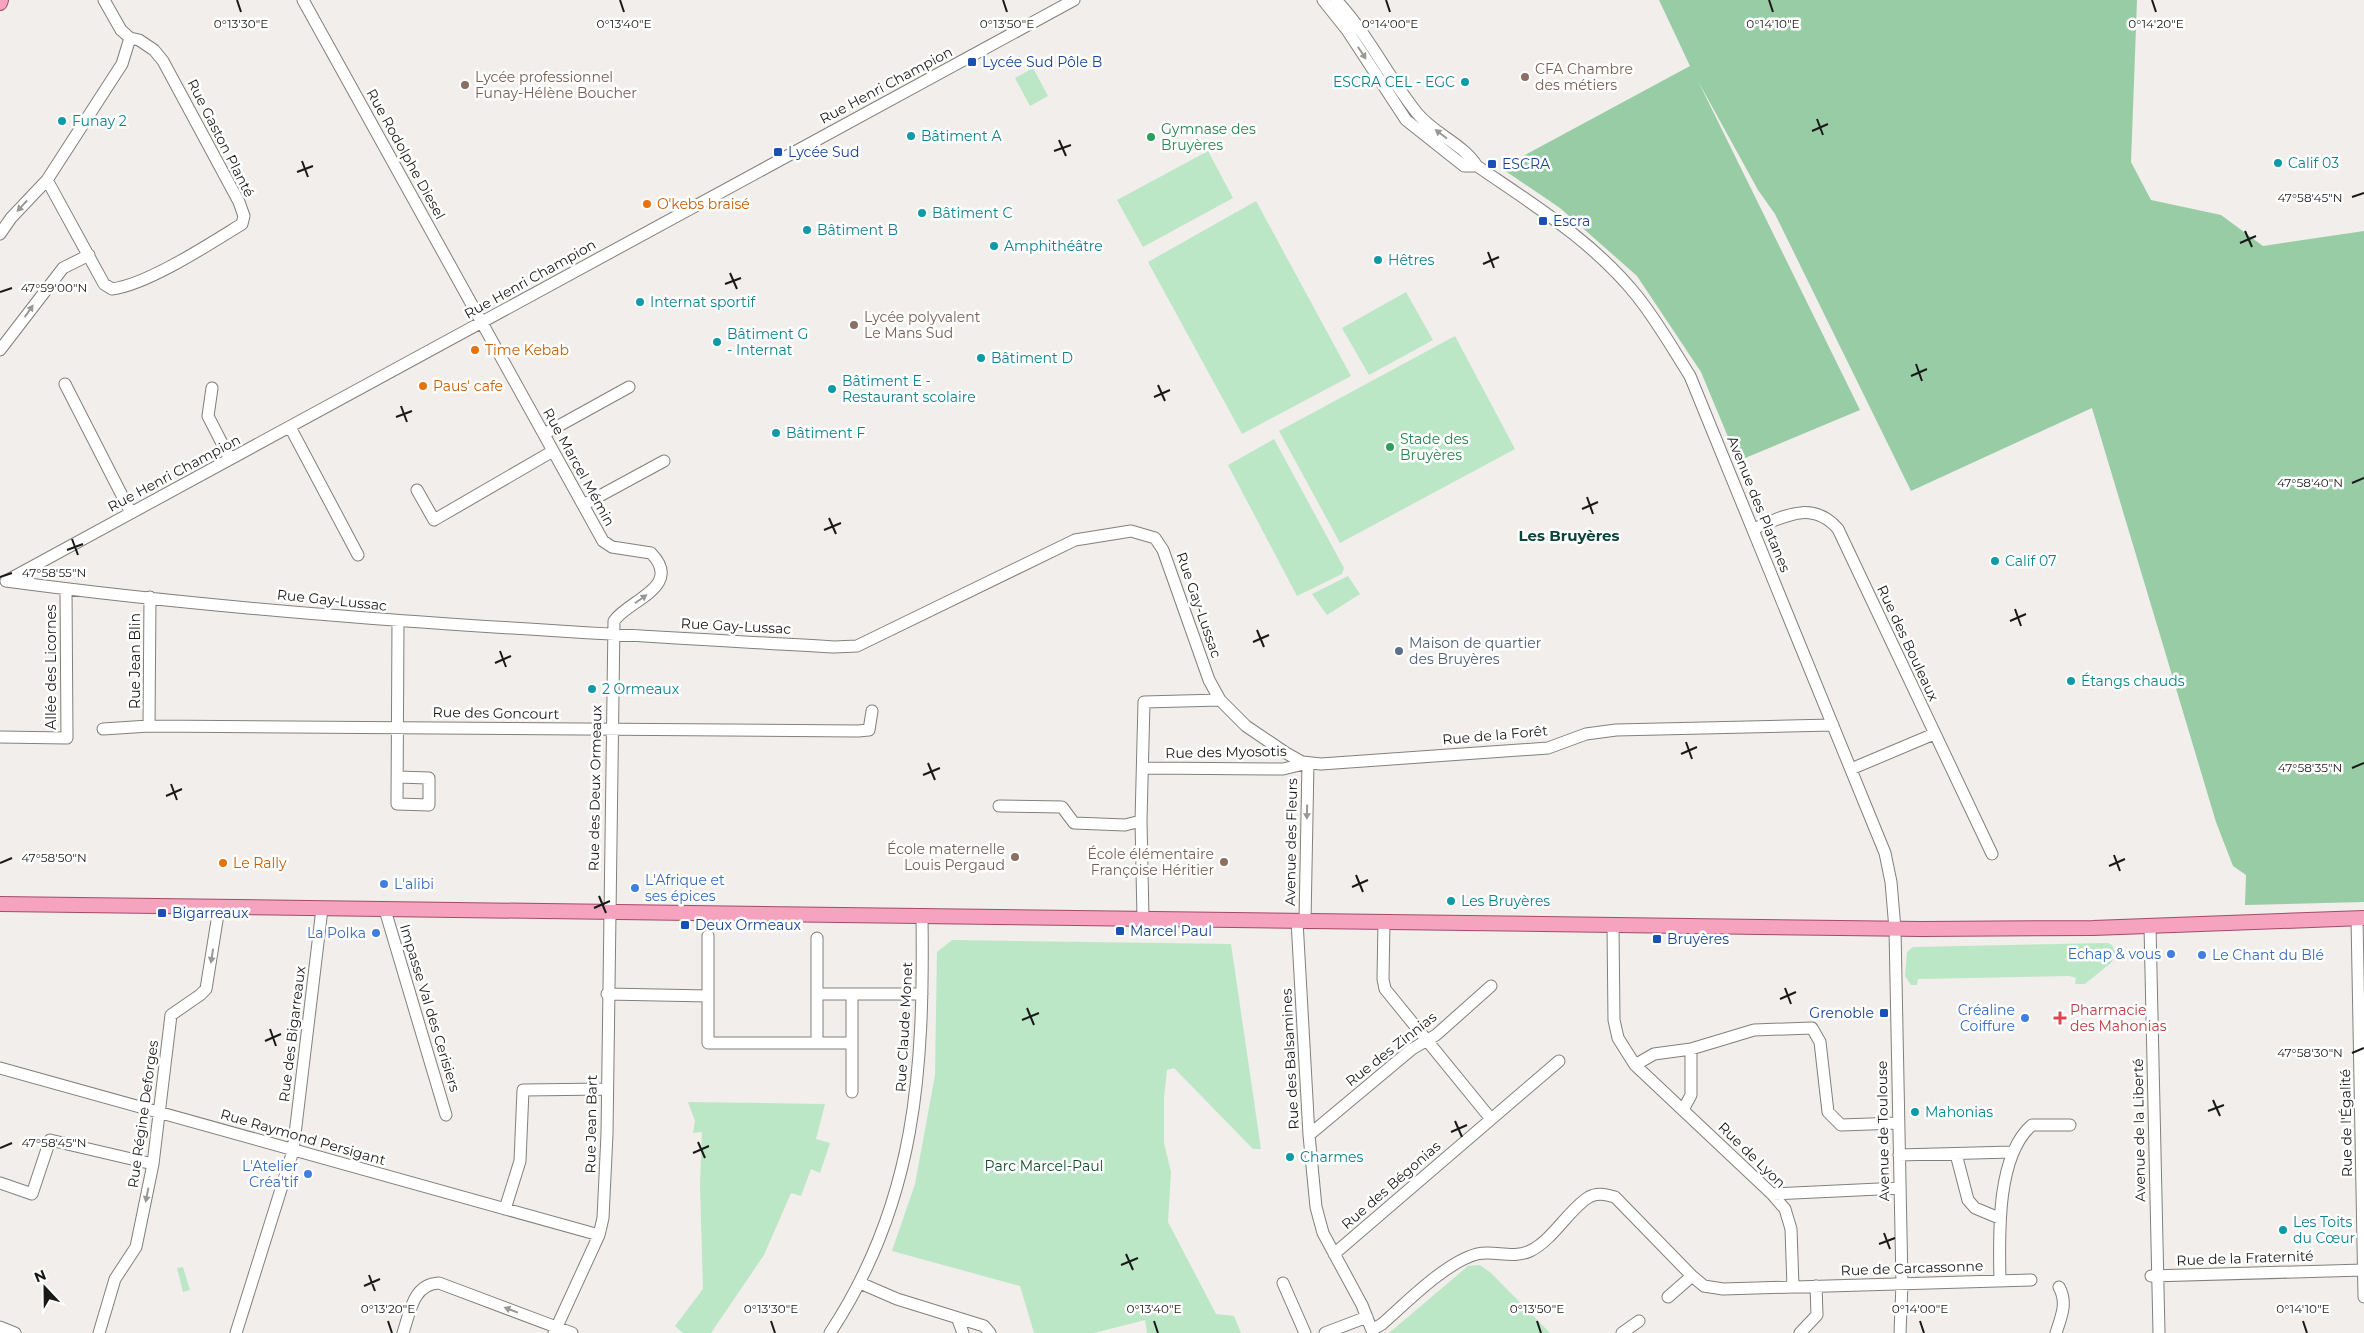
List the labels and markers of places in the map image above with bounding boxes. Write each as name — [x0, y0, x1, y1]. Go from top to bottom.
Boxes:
place label: Lycée Sud Pôle B — [982, 53, 1102, 71]
marker: Lycée Sud Pôle B — [966, 56, 978, 68]
place label: CFA Chambre des métiers — [1535, 60, 1633, 94]
place label: Lycée professionnel Funay-Hélène Boucher — [475, 68, 637, 102]
marker: CFA Chambre des métiers — [1519, 71, 1531, 83]
place label: ESCRA CEL - EGC — [1333, 73, 1455, 91]
marker: ESCRA CEL - EGC — [1459, 76, 1471, 88]
marker: Lycée professionnel Funay-Hélène Boucher — [459, 79, 471, 91]
place label: Funay 2 — [72, 112, 127, 130]
marker: Funay 2 — [56, 115, 68, 127]
place label: Gymnase des Bruyères — [1161, 120, 1256, 154]
place label: Bâtiment A — [921, 127, 1002, 145]
marker: Bâtiment A — [905, 130, 917, 142]
marker: Gymnase des Bruyères — [1145, 131, 1157, 143]
place label: Lycée Sud — [788, 143, 859, 161]
marker: Lycée Sud — [772, 146, 784, 158]
place label: Calif 03 — [2288, 154, 2339, 172]
place label: ESCRA — [1502, 155, 1551, 173]
marker: Calif 03 — [2272, 157, 2284, 169]
marker: ESCRA — [1486, 158, 1498, 170]
place label: O'kebs braisé — [657, 195, 750, 213]
marker: O'kebs braisé — [641, 198, 653, 210]
place label: Bâtiment C — [932, 204, 1012, 222]
marker: Bâtiment C — [916, 207, 928, 219]
place label: Escra — [1553, 212, 1590, 230]
marker: Escra — [1537, 215, 1549, 227]
place label: Bâtiment B — [817, 221, 898, 239]
marker: Bâtiment B — [801, 224, 813, 236]
place label: Amphithéâtre — [1004, 237, 1103, 255]
marker: Amphithéâtre — [988, 240, 1000, 252]
place label: Hêtres — [1388, 251, 1434, 269]
marker: Hêtres — [1372, 254, 1384, 266]
place label: Internat sportif — [650, 293, 757, 311]
marker: Internat sportif — [634, 296, 646, 308]
place label: Lycée polyvalent Le Mans Sud — [864, 308, 981, 342]
marker: Lycée polyvalent Le Mans Sud — [848, 319, 860, 331]
place label: Bâtiment G - Internat — [727, 325, 808, 359]
marker: Bâtiment G - Internat — [711, 336, 723, 348]
place label: Time Kebab — [485, 341, 569, 359]
marker: Time Kebab — [469, 344, 481, 356]
place label: Bâtiment D — [991, 349, 1073, 367]
marker: Bâtiment D — [975, 352, 987, 364]
place label: Bâtiment E - Restaurant scolaire — [842, 372, 976, 406]
place label: Paus' cafe — [433, 377, 503, 395]
marker: Paus' cafe — [417, 380, 429, 392]
marker: Bâtiment E - Restaurant scolaire — [826, 383, 838, 395]
place label: Bâtiment F — [786, 424, 865, 442]
marker: Bâtiment F — [770, 427, 782, 439]
place label: Stade des Bruyères — [1400, 430, 1469, 464]
marker: Stade des Bruyères — [1384, 441, 1396, 453]
place label: Calif 07 — [2005, 552, 2056, 570]
marker: Calif 07 — [1989, 555, 2001, 567]
place label: Maison de quartier des Bruyères — [1409, 634, 1542, 668]
marker: Maison de quartier des Bruyères — [1393, 645, 1405, 657]
place label: Étangs chauds — [2081, 672, 2185, 690]
marker: Étangs chauds — [2065, 675, 2077, 687]
place label: 2 Ormeaux — [602, 680, 680, 698]
marker: 2 Ormeaux — [586, 683, 598, 695]
place label: École maternelle Louis Pergaud — [887, 840, 1005, 874]
place label: École élémentaire Françoise Héritier — [1088, 845, 1214, 879]
marker: École maternelle Louis Pergaud — [1009, 851, 1021, 863]
place label: Le Rally — [233, 854, 287, 872]
marker: École élémentaire Françoise Héritier — [1218, 856, 1230, 868]
marker: Le Rally — [217, 857, 229, 869]
place label: L'Afrique et ses épices — [645, 871, 725, 905]
place label: L'alibi — [394, 875, 434, 893]
marker: L'alibi — [378, 878, 390, 890]
marker: L'Afrique et ses épices — [629, 882, 641, 894]
place label: Les Bruyères — [1461, 892, 1550, 910]
marker: Les Bruyères — [1445, 895, 1457, 907]
place label: Bigarreaux — [172, 904, 249, 922]
marker: Bigarreaux — [156, 907, 168, 919]
place label: Deux Ormeaux — [695, 916, 802, 934]
marker: Deux Ormeaux — [679, 919, 691, 931]
place label: Marcel Paul — [1130, 922, 1212, 940]
place label: La Polka — [307, 924, 366, 942]
marker: Marcel Paul — [1114, 925, 1126, 937]
marker: La Polka — [370, 927, 382, 939]
place label: Bruyères — [1667, 930, 1729, 948]
marker: Bruyères — [1651, 933, 1663, 945]
place label: Echap & vous — [2068, 945, 2161, 963]
place label: Le Chant du Blé — [2212, 946, 2324, 964]
marker: Echap & vous — [2165, 948, 2177, 960]
marker: Le Chant du Blé — [2196, 949, 2208, 961]
place label: Créaline Coiffure — [1958, 1001, 2015, 1035]
place label: Pharmacie des Mahonias — [2070, 1001, 2167, 1035]
place label: Grenoble — [1809, 1004, 1874, 1022]
marker: Grenoble — [1878, 1007, 1890, 1019]
marker: Créaline Coiffure — [2019, 1012, 2031, 1024]
marker: Pharmacie des Mahonias — [2054, 1012, 2066, 1024]
place label: Mahonias — [1925, 1103, 1993, 1121]
marker: Mahonias — [1909, 1106, 1921, 1118]
place label: Charmes — [1300, 1148, 1363, 1166]
marker: Charmes — [1284, 1151, 1296, 1163]
place label: L'Atelier Créa'tif — [242, 1157, 299, 1191]
marker: L'Atelier Créa'tif — [302, 1168, 314, 1180]
place label: Les Toits du Cœur — [2293, 1213, 2356, 1247]
marker: Les Toits du Cœur — [2277, 1224, 2289, 1236]

